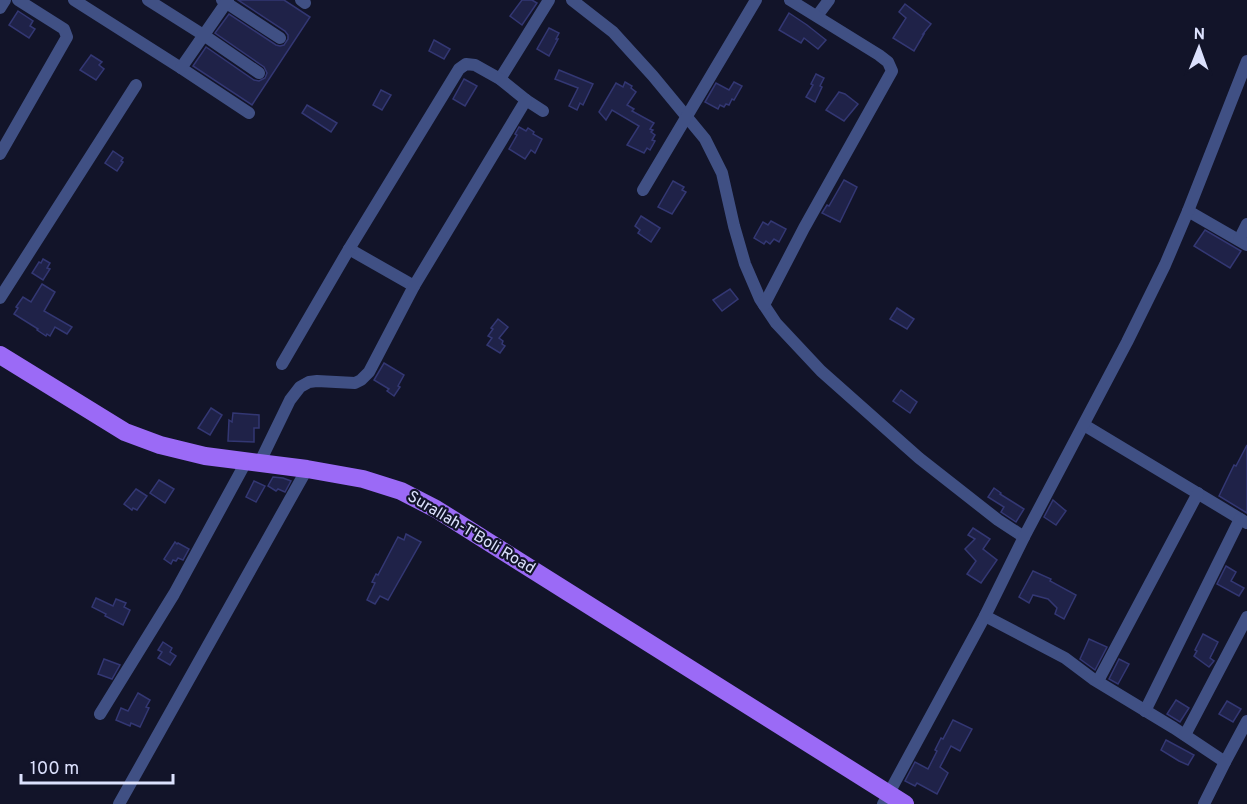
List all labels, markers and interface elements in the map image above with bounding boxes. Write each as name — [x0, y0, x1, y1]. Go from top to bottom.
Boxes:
north arrow — [1169, 18, 1229, 78]
text: N — [1193, 25, 1205, 45]
street label: Surallah-T'Boli Road — [403, 487, 539, 579]
scale bar — [21, 747, 172, 785]
text: 100 m — [30, 758, 79, 781]

